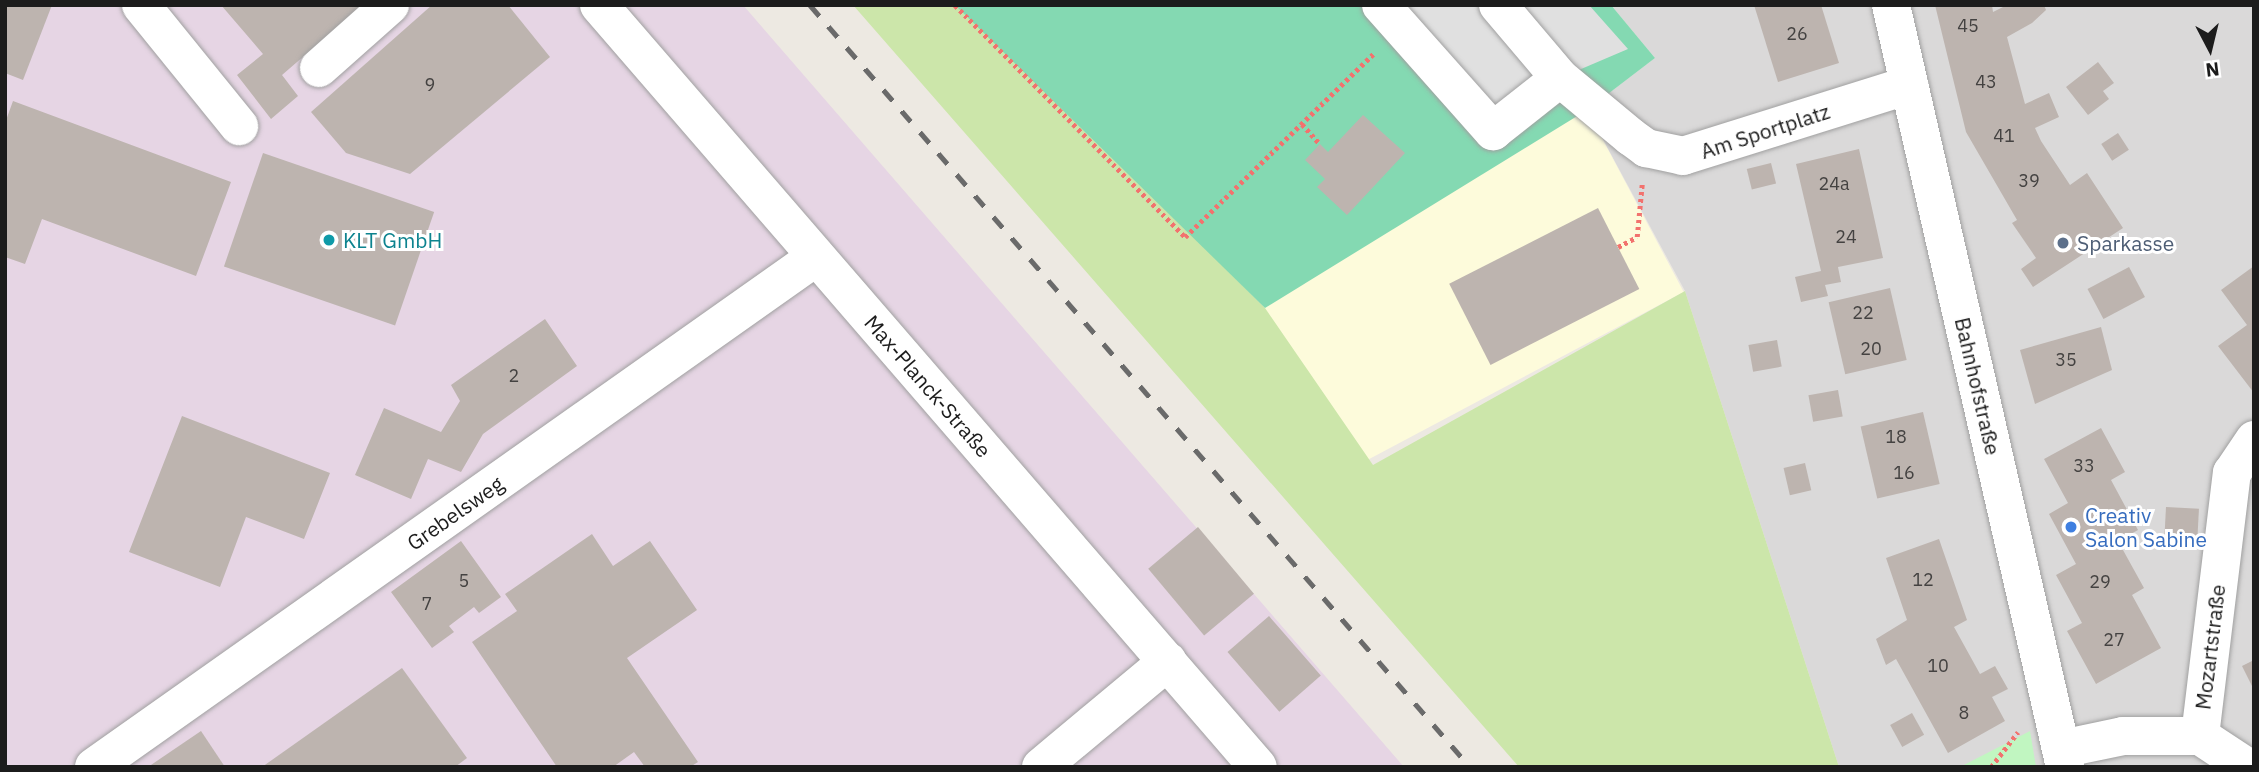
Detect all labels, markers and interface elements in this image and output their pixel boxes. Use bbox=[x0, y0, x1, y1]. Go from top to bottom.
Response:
north arrow bbox=[2175, 14, 2245, 84]
house number: 45 bbox=[1957, 15, 1979, 37]
house number: 26 bbox=[1786, 23, 1808, 45]
text: N bbox=[2204, 57, 2221, 83]
house number: 43 bbox=[1975, 71, 1997, 93]
house number: 9 bbox=[425, 74, 435, 96]
street label: Am Sportplatz bbox=[1697, 98, 1833, 164]
house number: 41 bbox=[1993, 125, 2015, 147]
house number: 39 bbox=[2018, 170, 2040, 192]
house number: 24a bbox=[1818, 173, 1850, 195]
house number: 24 bbox=[1835, 226, 1857, 248]
place label: KLT GmbH bbox=[343, 227, 442, 253]
place label: Sparkasse bbox=[2077, 230, 2174, 256]
marker: KLT GmbH bbox=[321, 232, 337, 248]
marker: Sparkasse bbox=[2055, 235, 2071, 251]
house number: 22 bbox=[1852, 302, 1874, 324]
street label: Max-Planck-Straße bbox=[859, 310, 997, 462]
street label: Bahnhofstraße bbox=[1950, 315, 2006, 457]
house number: 20 bbox=[1860, 338, 1882, 360]
house number: 35 bbox=[2055, 349, 2077, 371]
house number: 2 bbox=[509, 365, 519, 387]
house number: 18 bbox=[1885, 426, 1907, 448]
house number: 33 bbox=[2073, 455, 2095, 477]
house number: 16 bbox=[1893, 462, 1915, 484]
street label: Grebelsweg bbox=[402, 471, 508, 555]
place label: Creativ Salon Sabine bbox=[2085, 502, 2207, 552]
marker: Creativ Salon Sabine bbox=[2063, 519, 2079, 535]
house number: 12 bbox=[1912, 569, 1934, 591]
house number: 5 bbox=[459, 570, 469, 592]
house number: 29 bbox=[2089, 571, 2111, 593]
street label: Mozartstraße bbox=[2190, 583, 2230, 711]
house number: 7 bbox=[422, 593, 432, 615]
house number: 27 bbox=[2103, 629, 2125, 651]
house number: 10 bbox=[1927, 655, 1949, 677]
house number: 8 bbox=[1959, 702, 1969, 724]

